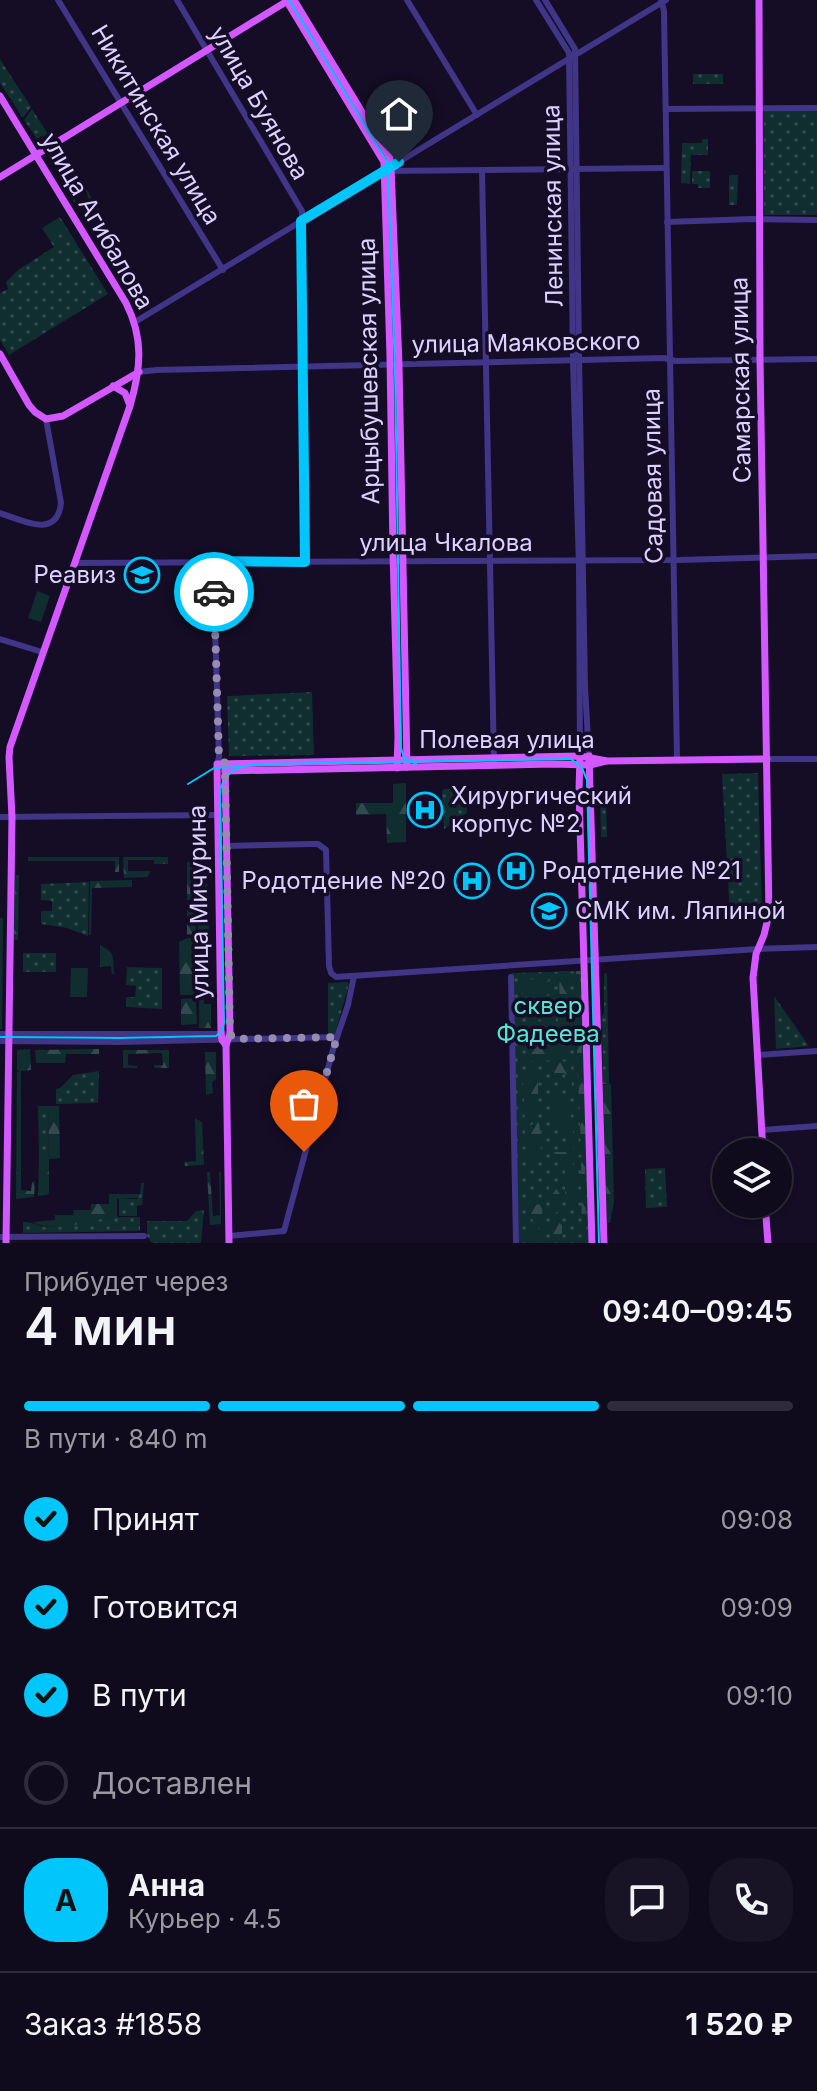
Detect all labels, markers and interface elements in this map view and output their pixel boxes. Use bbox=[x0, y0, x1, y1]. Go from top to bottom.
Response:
street label: Никитинская улица bbox=[85, 20, 227, 230]
street label: улица Буянова bbox=[204, 21, 315, 185]
pin bbox=[365, 80, 433, 162]
icon: home bbox=[377, 92, 421, 136]
street label: Ленинская улица bbox=[536, 104, 569, 308]
street label: улица Агибалова bbox=[35, 127, 160, 314]
street label: Арцыбушевская улица bbox=[352, 237, 385, 505]
street label: Самарская улица bbox=[724, 277, 757, 483]
street label: улица Маяковского bbox=[411, 326, 641, 359]
street label: Садовая улица bbox=[636, 388, 669, 564]
street label: улица Чкалова bbox=[359, 528, 533, 557]
courier bbox=[174, 552, 254, 632]
school or university icon: Реавиз bbox=[123, 556, 161, 594]
place label: Реавиз bbox=[33, 560, 116, 589]
icon: car bbox=[192, 570, 236, 614]
street label: Полевая улица bbox=[419, 725, 595, 754]
place label: Хирургический корпус №2 bbox=[451, 781, 632, 838]
hospital icon: Хирургический корпус №2 bbox=[406, 791, 444, 829]
street label: улица Мичурина bbox=[182, 805, 215, 999]
hospital icon: Родотдение №21 bbox=[497, 852, 535, 890]
place label: Родотдение №21 bbox=[542, 856, 741, 885]
hospital icon: Родотдение №20 bbox=[453, 862, 491, 900]
place label: Родотдение №20 bbox=[242, 866, 446, 895]
school or university icon: СМК им. Ляпиной bbox=[530, 892, 568, 930]
place label: СМК им. Ляпиной bbox=[575, 896, 786, 925]
park label: сквер Фадеева bbox=[496, 991, 600, 1048]
pin bbox=[270, 1070, 338, 1152]
icon: bag bbox=[282, 1082, 326, 1126]
map controls bbox=[712, 1138, 792, 1218]
button: layers bbox=[712, 1138, 792, 1218]
text: Прибудет через bbox=[24, 1266, 228, 1297]
text: 09:40–09:45 bbox=[602, 1293, 793, 1329]
text: 4 мин bbox=[24, 1295, 177, 1358]
text: В пути · 840 m bbox=[24, 1423, 208, 1454]
icon: check bbox=[24, 1497, 68, 1541]
text: Принят bbox=[92, 1501, 199, 1537]
text: 09:08 bbox=[720, 1504, 793, 1535]
icon: check bbox=[24, 1585, 68, 1629]
text: Готовится bbox=[92, 1589, 238, 1625]
text: 09:09 bbox=[720, 1592, 793, 1623]
icon: check bbox=[24, 1673, 68, 1717]
text: В пути bbox=[92, 1677, 187, 1713]
text: 09:10 bbox=[726, 1680, 793, 1711]
text: Доставлен bbox=[92, 1765, 252, 1801]
button: chat bbox=[605, 1858, 689, 1942]
button: phone bbox=[709, 1858, 793, 1942]
text: Анна bbox=[128, 1867, 205, 1903]
text: А bbox=[55, 1882, 77, 1918]
text: Курьер · 4.5 bbox=[128, 1903, 282, 1934]
text: Заказ #1858 bbox=[24, 2006, 202, 2042]
text: 1 520 ₽ bbox=[685, 2006, 793, 2042]

